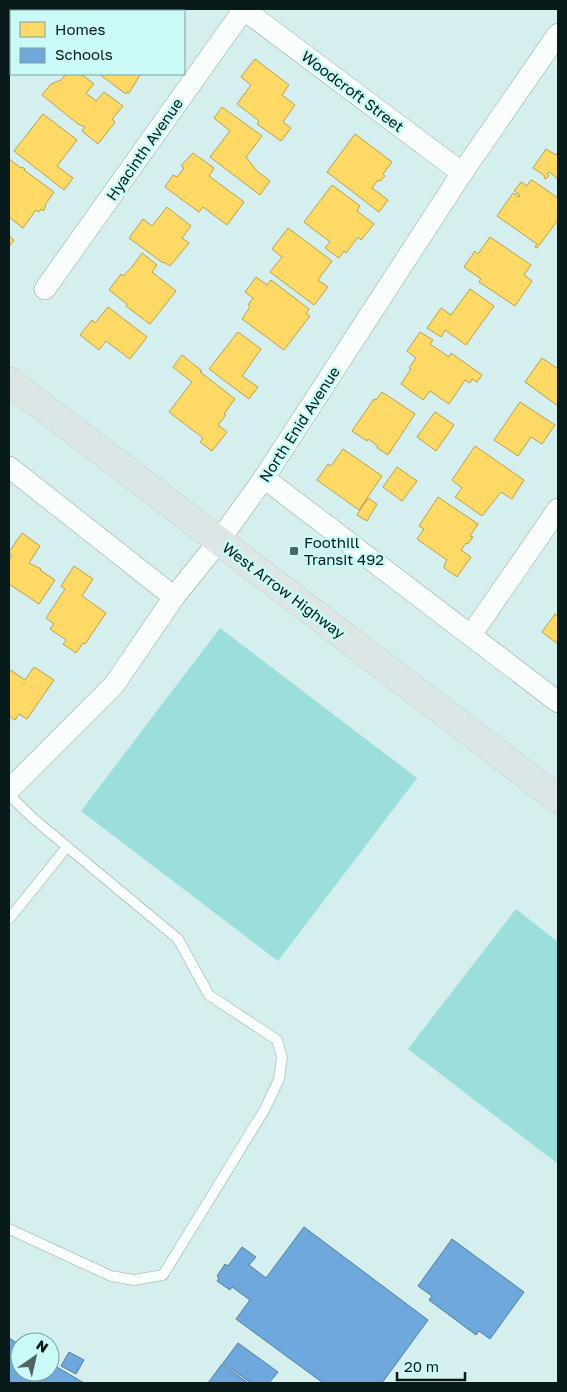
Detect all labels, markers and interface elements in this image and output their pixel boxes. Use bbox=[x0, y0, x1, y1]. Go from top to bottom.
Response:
legend bbox=[10, 10, 185, 75]
text: Homes bbox=[55, 20, 105, 38]
text: Schools bbox=[55, 45, 113, 63]
street label: Woodcroft Street bbox=[298, 47, 408, 135]
street label: Hyacinth Avenue bbox=[102, 94, 186, 204]
street label: North Enid Avenue bbox=[255, 363, 343, 485]
place label: Foothill Transit 492 bbox=[304, 533, 384, 568]
street label: West Arrow Highway bbox=[219, 538, 349, 642]
marker: Foothill Transit 492 bbox=[288, 545, 300, 557]
north arrow bbox=[10, 1332, 60, 1382]
text: N bbox=[33, 1336, 52, 1356]
scale bar bbox=[397, 1350, 464, 1382]
text: 20 m bbox=[404, 1357, 439, 1375]

